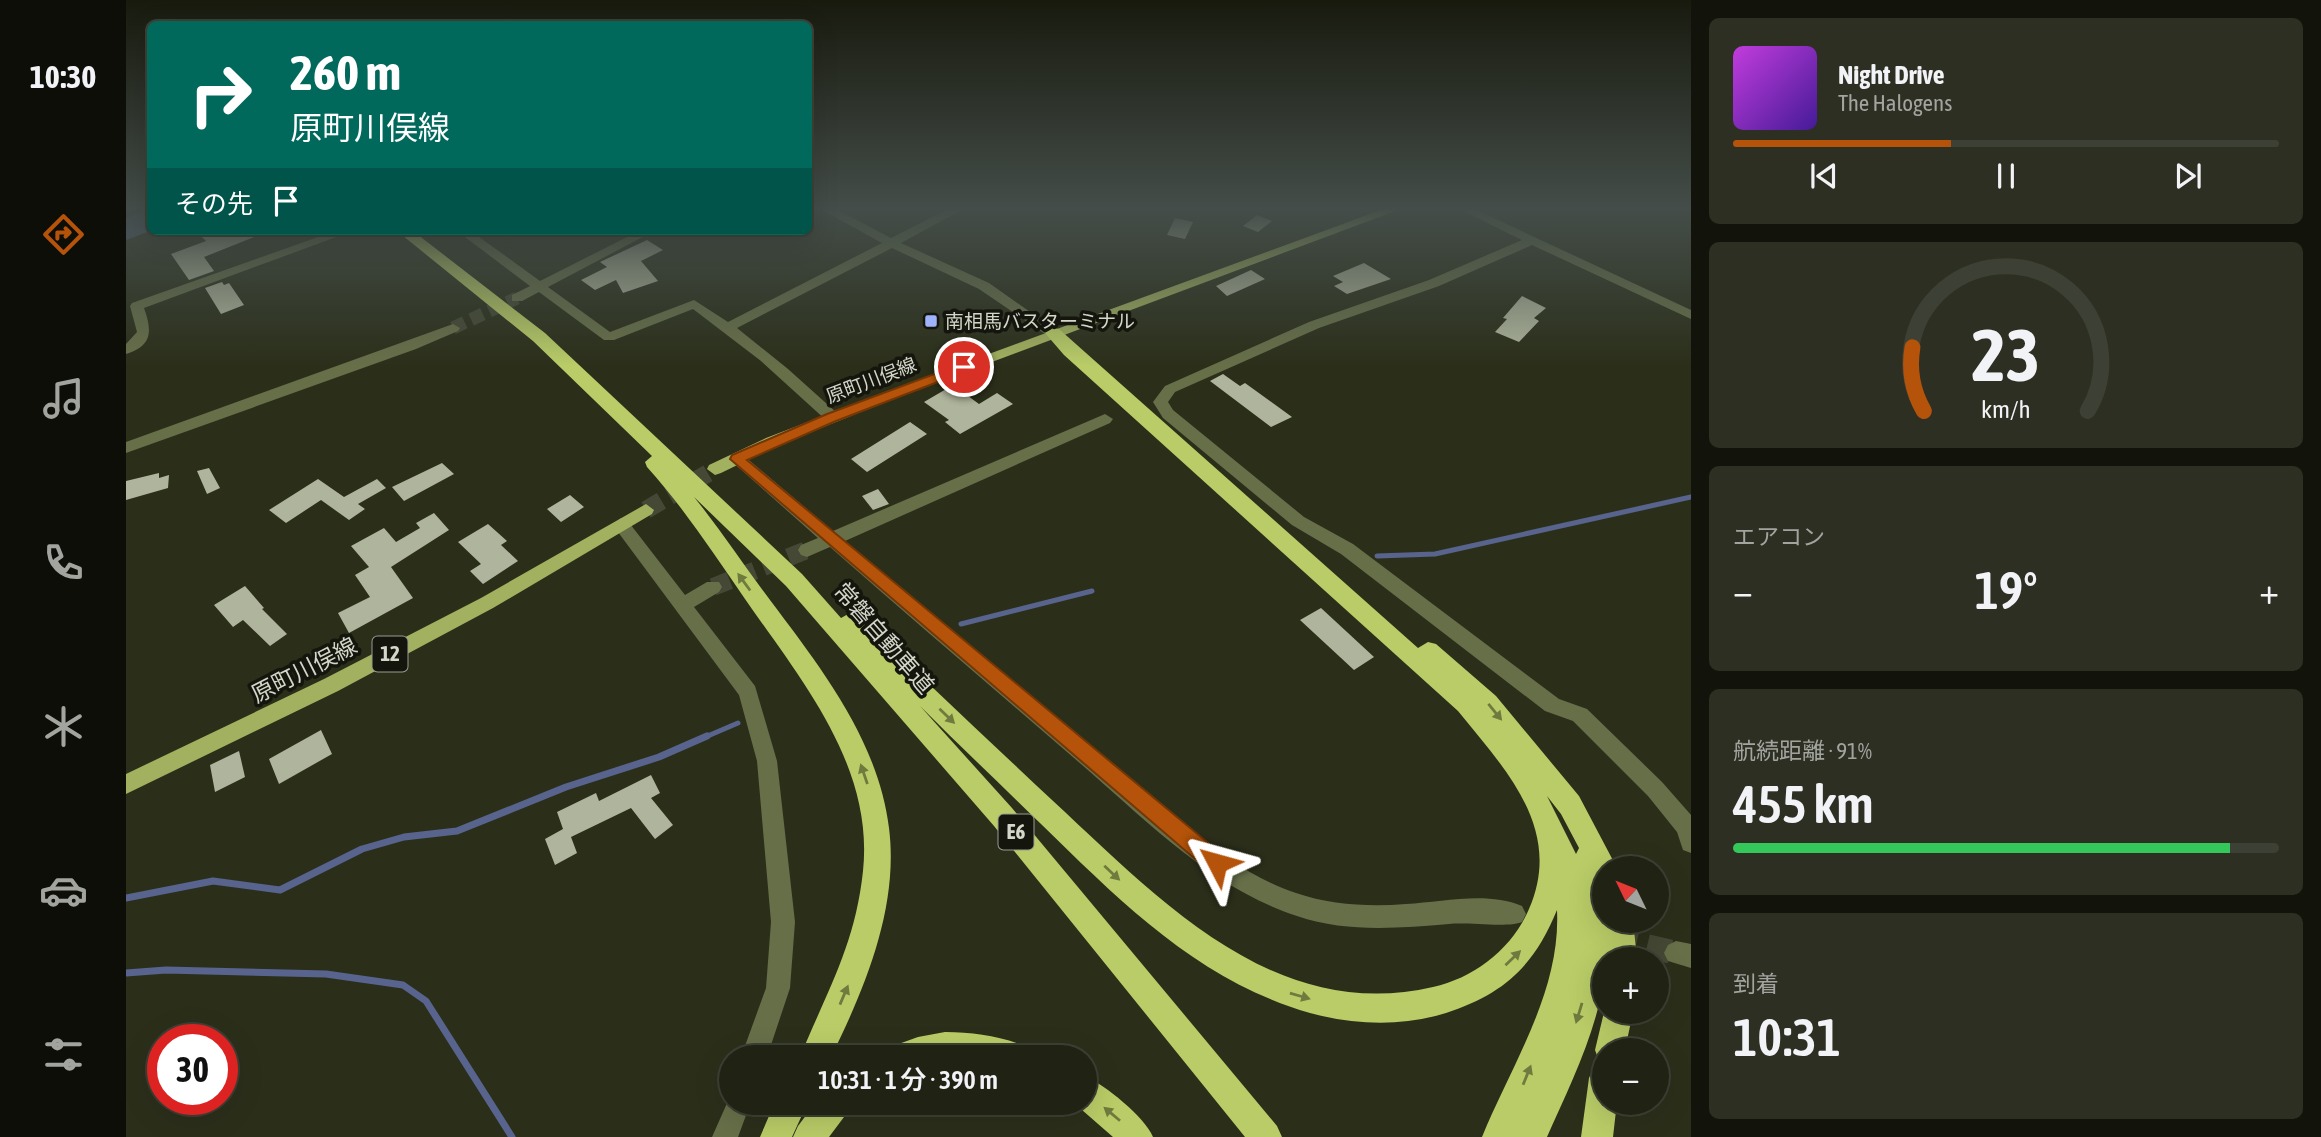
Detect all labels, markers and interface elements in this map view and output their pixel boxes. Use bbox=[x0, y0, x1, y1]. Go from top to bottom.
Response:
text: 260 m bbox=[290, 44, 401, 100]
icon: right bbox=[175, 49, 266, 140]
text: 10:30 bbox=[30, 58, 96, 95]
text: Night Drive bbox=[1838, 60, 1945, 90]
text: The Halogens bbox=[1838, 90, 1952, 116]
text: 原町川俣線 bbox=[290, 109, 450, 146]
icon: previous bbox=[1805, 157, 1843, 195]
icon: pause bbox=[1987, 157, 2025, 195]
icon: next bbox=[2169, 157, 2207, 195]
icon: arrive bbox=[267, 182, 305, 220]
text: その先 bbox=[175, 189, 253, 219]
icon: directions bbox=[39, 210, 88, 259]
place label: 南相馬バスターミナル bbox=[945, 310, 1135, 332]
marker: 南相馬バスターミナル bbox=[923, 313, 939, 329]
text: 23 bbox=[1972, 313, 2040, 396]
pin bbox=[934, 337, 994, 397]
icon: arrive bbox=[945, 348, 983, 386]
street label: 原町川俣線 bbox=[823, 353, 919, 407]
icon: music bbox=[39, 374, 88, 423]
text: km/h bbox=[1981, 394, 2031, 422]
text: エアコン bbox=[1733, 524, 1825, 550]
icon: phone bbox=[39, 538, 88, 587]
text: 19° bbox=[1974, 560, 2038, 620]
text: − bbox=[1733, 569, 1753, 612]
text: + bbox=[2259, 569, 2279, 612]
one-way arrow bbox=[737, 573, 751, 591]
street label: 常磐自動車道 bbox=[829, 577, 939, 699]
street label: 原町川俣線 bbox=[247, 632, 361, 708]
road number: 12 bbox=[372, 636, 408, 672]
icon: climate bbox=[39, 702, 88, 751]
one-way arrow bbox=[1488, 703, 1503, 721]
one-way arrow bbox=[939, 708, 956, 725]
text: 航続距離 · 91% bbox=[1733, 738, 1872, 764]
one-way arrow bbox=[858, 764, 869, 785]
text: 455 km bbox=[1733, 774, 1874, 834]
road number: E6 bbox=[998, 814, 1034, 850]
position arrow bbox=[1180, 826, 1254, 900]
north arrow bbox=[1592, 856, 1670, 933]
map controls bbox=[1592, 856, 1669, 1115]
one-way arrow bbox=[1103, 865, 1120, 881]
icon: car bbox=[39, 866, 88, 915]
button: + bbox=[1592, 947, 1669, 1024]
one-way arrow bbox=[1504, 951, 1521, 967]
text: 到着 bbox=[1733, 971, 1779, 997]
one-way arrow bbox=[838, 985, 850, 1005]
one-way arrow bbox=[1290, 992, 1311, 1002]
one-way arrow bbox=[1573, 1003, 1583, 1024]
text: 10:31 bbox=[1733, 1007, 1841, 1067]
speed limit sign: 30 bbox=[147, 1024, 238, 1115]
icon: filters bbox=[39, 1030, 88, 1079]
button: − bbox=[1592, 1038, 1669, 1115]
text: 10:31 · 1 分 · 390 m bbox=[818, 1065, 998, 1095]
one-way arrow bbox=[1521, 1065, 1532, 1086]
one-way arrow bbox=[1103, 1107, 1120, 1122]

